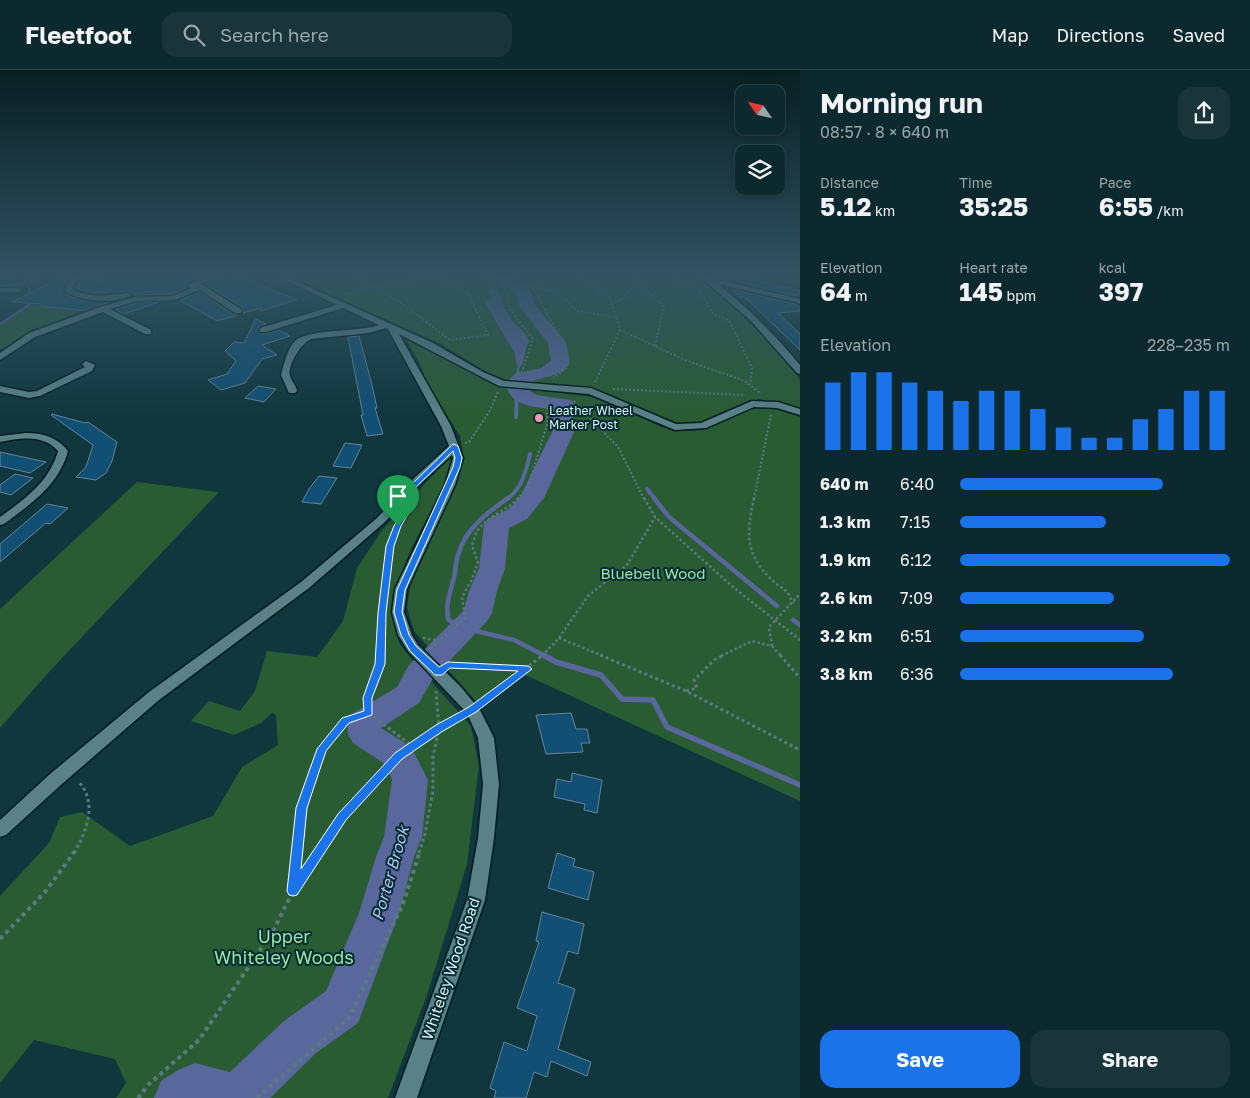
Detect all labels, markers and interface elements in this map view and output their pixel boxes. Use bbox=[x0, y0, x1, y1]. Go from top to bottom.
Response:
search box bbox=[162, 12, 512, 57]
text: Fleetfoot bbox=[25, 20, 132, 49]
icon: search bbox=[180, 21, 208, 49]
text: Search here bbox=[220, 23, 329, 46]
text: Map bbox=[992, 24, 1028, 46]
text: Directions bbox=[1056, 24, 1144, 46]
text: Saved bbox=[1172, 24, 1225, 46]
north arrow bbox=[735, 85, 785, 135]
map controls bbox=[735, 85, 785, 195]
text: Morning run bbox=[820, 86, 983, 119]
button: share bbox=[1178, 87, 1230, 139]
text: 08:57 · 8 × 640 m bbox=[820, 122, 949, 142]
button: layers bbox=[735, 145, 785, 195]
text: Distance bbox=[820, 174, 879, 191]
text: Time bbox=[959, 174, 992, 191]
text: Pace bbox=[1099, 174, 1131, 191]
text: 5.12 bbox=[820, 191, 871, 222]
text: 35:25 bbox=[959, 191, 1028, 222]
text: 6:55 bbox=[1099, 191, 1153, 222]
text: km bbox=[871, 202, 895, 219]
text: /km bbox=[1153, 202, 1184, 219]
text: Elevation bbox=[820, 259, 882, 276]
text: Heart rate bbox=[959, 259, 1028, 276]
text: kcal bbox=[1099, 259, 1126, 276]
text: 64 bbox=[820, 276, 852, 307]
text: 145 bbox=[959, 276, 1003, 307]
text: 397 bbox=[1099, 276, 1143, 307]
text: m bbox=[852, 287, 867, 304]
text: bpm bbox=[1003, 287, 1036, 304]
text: Elevation bbox=[820, 335, 891, 355]
text: 228–235 m bbox=[1147, 335, 1230, 355]
place label: Leather Wheel Marker Post bbox=[549, 403, 633, 432]
marker: Leather Wheel Marker Post bbox=[533, 412, 545, 424]
text: 640 m bbox=[820, 474, 869, 494]
text: 6:40 bbox=[900, 474, 934, 494]
pin bbox=[377, 475, 419, 526]
icon: arrive bbox=[384, 482, 412, 510]
text: 1.3 km bbox=[820, 512, 870, 532]
text: 7:15 bbox=[900, 512, 930, 532]
text: 1.9 km bbox=[820, 550, 871, 570]
text: 6:12 bbox=[900, 550, 932, 570]
park label: Bluebell Wood bbox=[601, 564, 705, 582]
text: 2.6 km bbox=[820, 588, 872, 608]
text: 7:09 bbox=[900, 588, 933, 608]
text: 3.2 km bbox=[820, 626, 872, 646]
text: 6:51 bbox=[900, 626, 932, 646]
text: 3.8 km bbox=[820, 664, 872, 684]
text: 6:36 bbox=[900, 664, 934, 684]
water label: Porter Brook bbox=[367, 822, 414, 923]
street label: Whiteley Wood Road bbox=[417, 895, 483, 1042]
park label: Upper Whiteley Woods bbox=[214, 925, 354, 968]
button: Save bbox=[820, 1030, 1020, 1088]
button: Share bbox=[1030, 1030, 1230, 1088]

